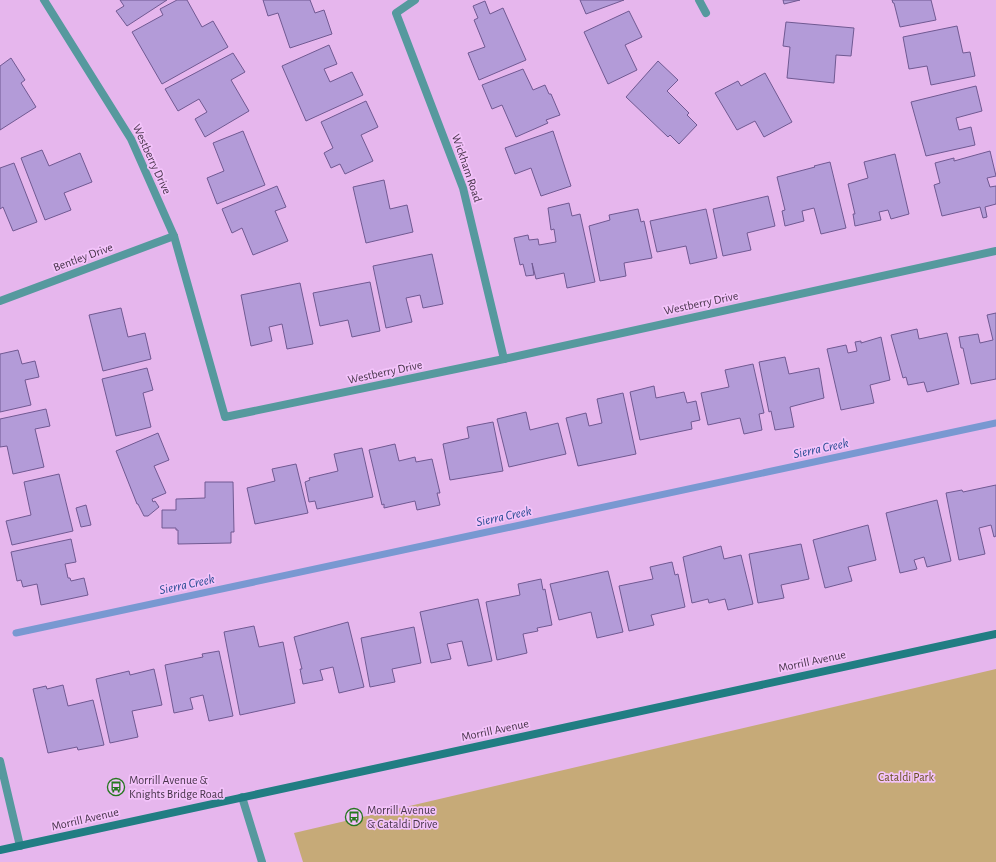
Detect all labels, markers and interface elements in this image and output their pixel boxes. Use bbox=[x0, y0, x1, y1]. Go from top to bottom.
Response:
street label: Westberry Drive bbox=[130, 122, 173, 196]
street label: Wickham Road bbox=[450, 133, 484, 203]
street label: Bentley Drive bbox=[52, 241, 115, 274]
street label: Westberry Drive bbox=[663, 289, 739, 318]
street label: Westberry Drive bbox=[347, 358, 423, 387]
water label: Sierra Creek bbox=[792, 437, 850, 461]
water label: Sierra Creek bbox=[475, 505, 533, 529]
water label: Sierra Creek bbox=[158, 573, 216, 597]
street label: Morrill Avenue bbox=[777, 648, 847, 674]
street label: Morrill Avenue bbox=[460, 717, 530, 743]
park label: Cataldi Park bbox=[878, 771, 934, 783]
place label: Morrill Avenue & Knights Bridge Road bbox=[129, 774, 223, 800]
bus stop icon: Morrill Avenue & Knights Bridge Road bbox=[106, 777, 126, 797]
place label: Morrill Avenue & Cataldi Drive bbox=[367, 804, 438, 830]
street label: Morrill Avenue bbox=[50, 805, 120, 833]
bus stop icon: Morrill Avenue & Cataldi Drive bbox=[344, 807, 364, 827]

